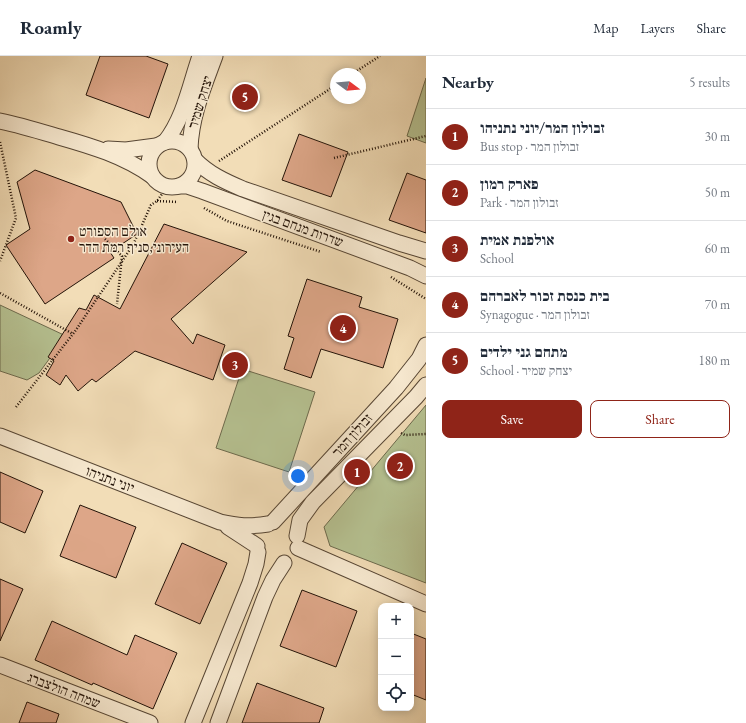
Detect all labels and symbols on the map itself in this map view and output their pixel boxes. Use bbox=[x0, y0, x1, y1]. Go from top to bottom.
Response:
north arrow bbox=[330, 68, 366, 104]
street label: יצחק שמיר bbox=[183, 73, 217, 131]
pin: 5 bbox=[232, 82, 258, 112]
street label: שדרות מנחם בגין bbox=[260, 205, 346, 251]
place label: אולם הספורט העירוני,סניף רמת הדר bbox=[79, 222, 189, 256]
marker: אולם הספורט העירוני,סניף רמת הדר bbox=[66, 234, 76, 244]
pin: 4 bbox=[330, 313, 356, 343]
pin: 3 bbox=[222, 350, 248, 380]
street label: זבולון המר bbox=[328, 410, 376, 460]
pin: 2 bbox=[387, 451, 413, 481]
pin: 1 bbox=[344, 457, 370, 487]
street label: יוני נתניהו bbox=[83, 461, 137, 497]
your location bbox=[288, 466, 308, 486]
street label: שמחה הולצברג bbox=[25, 668, 103, 712]

